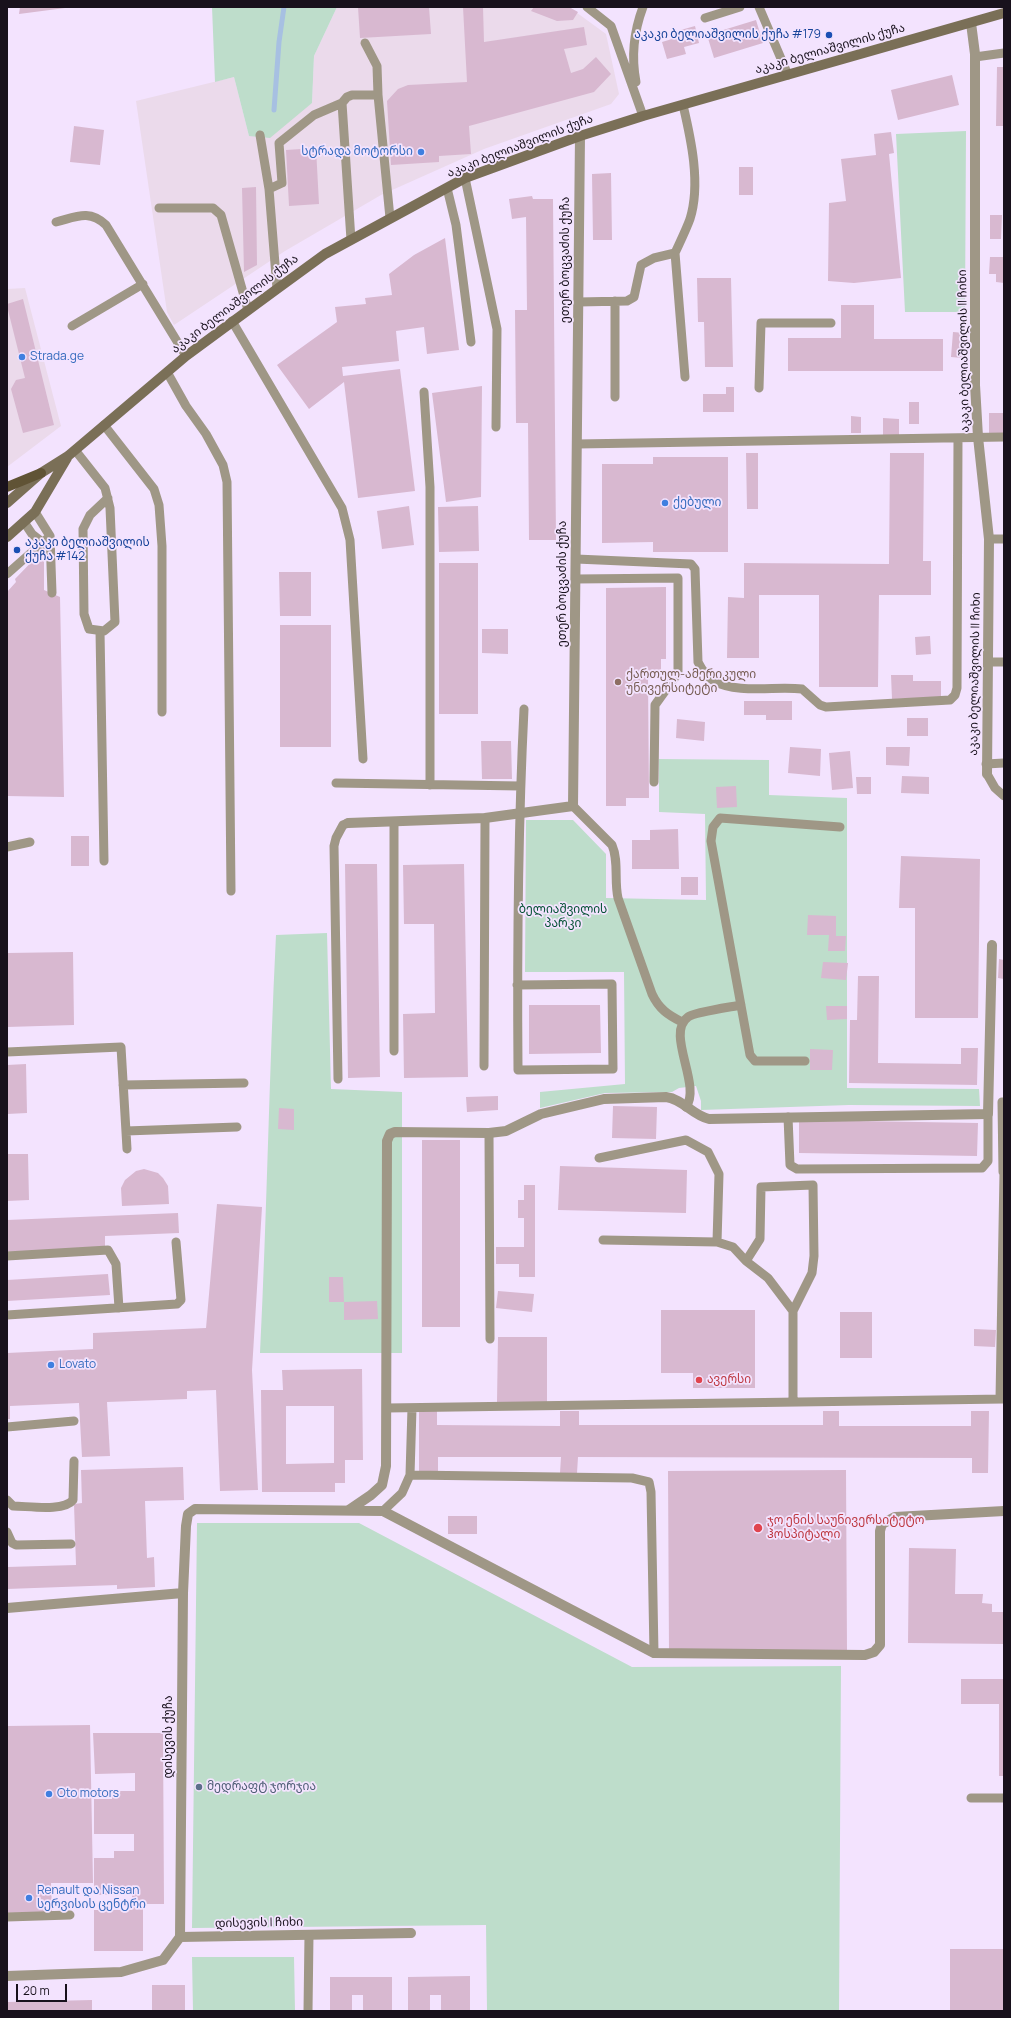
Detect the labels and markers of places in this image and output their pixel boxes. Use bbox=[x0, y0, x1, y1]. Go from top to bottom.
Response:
place label: აკაკი ბელიაშვილის ქუჩა #179 bbox=[634, 28, 821, 42]
marker: აკაკი ბელიაშვილის ქუჩა #179 bbox=[824, 30, 834, 40]
place label: სტრადა მოტორსი bbox=[301, 145, 413, 159]
marker: სტრადა მოტორსი bbox=[416, 147, 426, 157]
place label: Strada.ge bbox=[30, 350, 84, 364]
marker: Strada.ge bbox=[17, 352, 27, 362]
place label: ქებული bbox=[673, 496, 721, 510]
marker: ქებული bbox=[660, 498, 670, 508]
place label: აკაკი ბელიაშვილის ქუჩა #142 bbox=[25, 536, 150, 564]
marker: აკაკი ბელიაშვილის ქუჩა #142 bbox=[12, 545, 22, 555]
place label: ქართულ-ამერიკული უნივერსიტეტი bbox=[626, 668, 756, 696]
marker: ქართულ-ამერიკული უნივერსიტეტი bbox=[613, 677, 623, 687]
place label: Lovato bbox=[59, 1358, 96, 1372]
marker: Lovato bbox=[46, 1360, 56, 1370]
place label: ავერსი bbox=[707, 1373, 751, 1387]
marker: ავერსი bbox=[694, 1375, 704, 1385]
place label: ჯო ენის საუნივერსიტეტო ჰოსპიტალი bbox=[767, 1514, 924, 1542]
marker: ჯო ენის საუნივერსიტეტო ჰოსპიტალი bbox=[752, 1522, 764, 1534]
place label: მედრაფტ ჯორჯია bbox=[207, 1780, 316, 1794]
marker: მედრაფტ ჯორჯია bbox=[194, 1782, 204, 1792]
place label: Oto motors bbox=[57, 1787, 119, 1801]
marker: Oto motors bbox=[44, 1789, 54, 1799]
place label: Renault და Nissan სერვისის ცენტრი bbox=[37, 1884, 146, 1912]
marker: Renault და Nissan სერვისის ცენტრი bbox=[24, 1893, 34, 1903]

